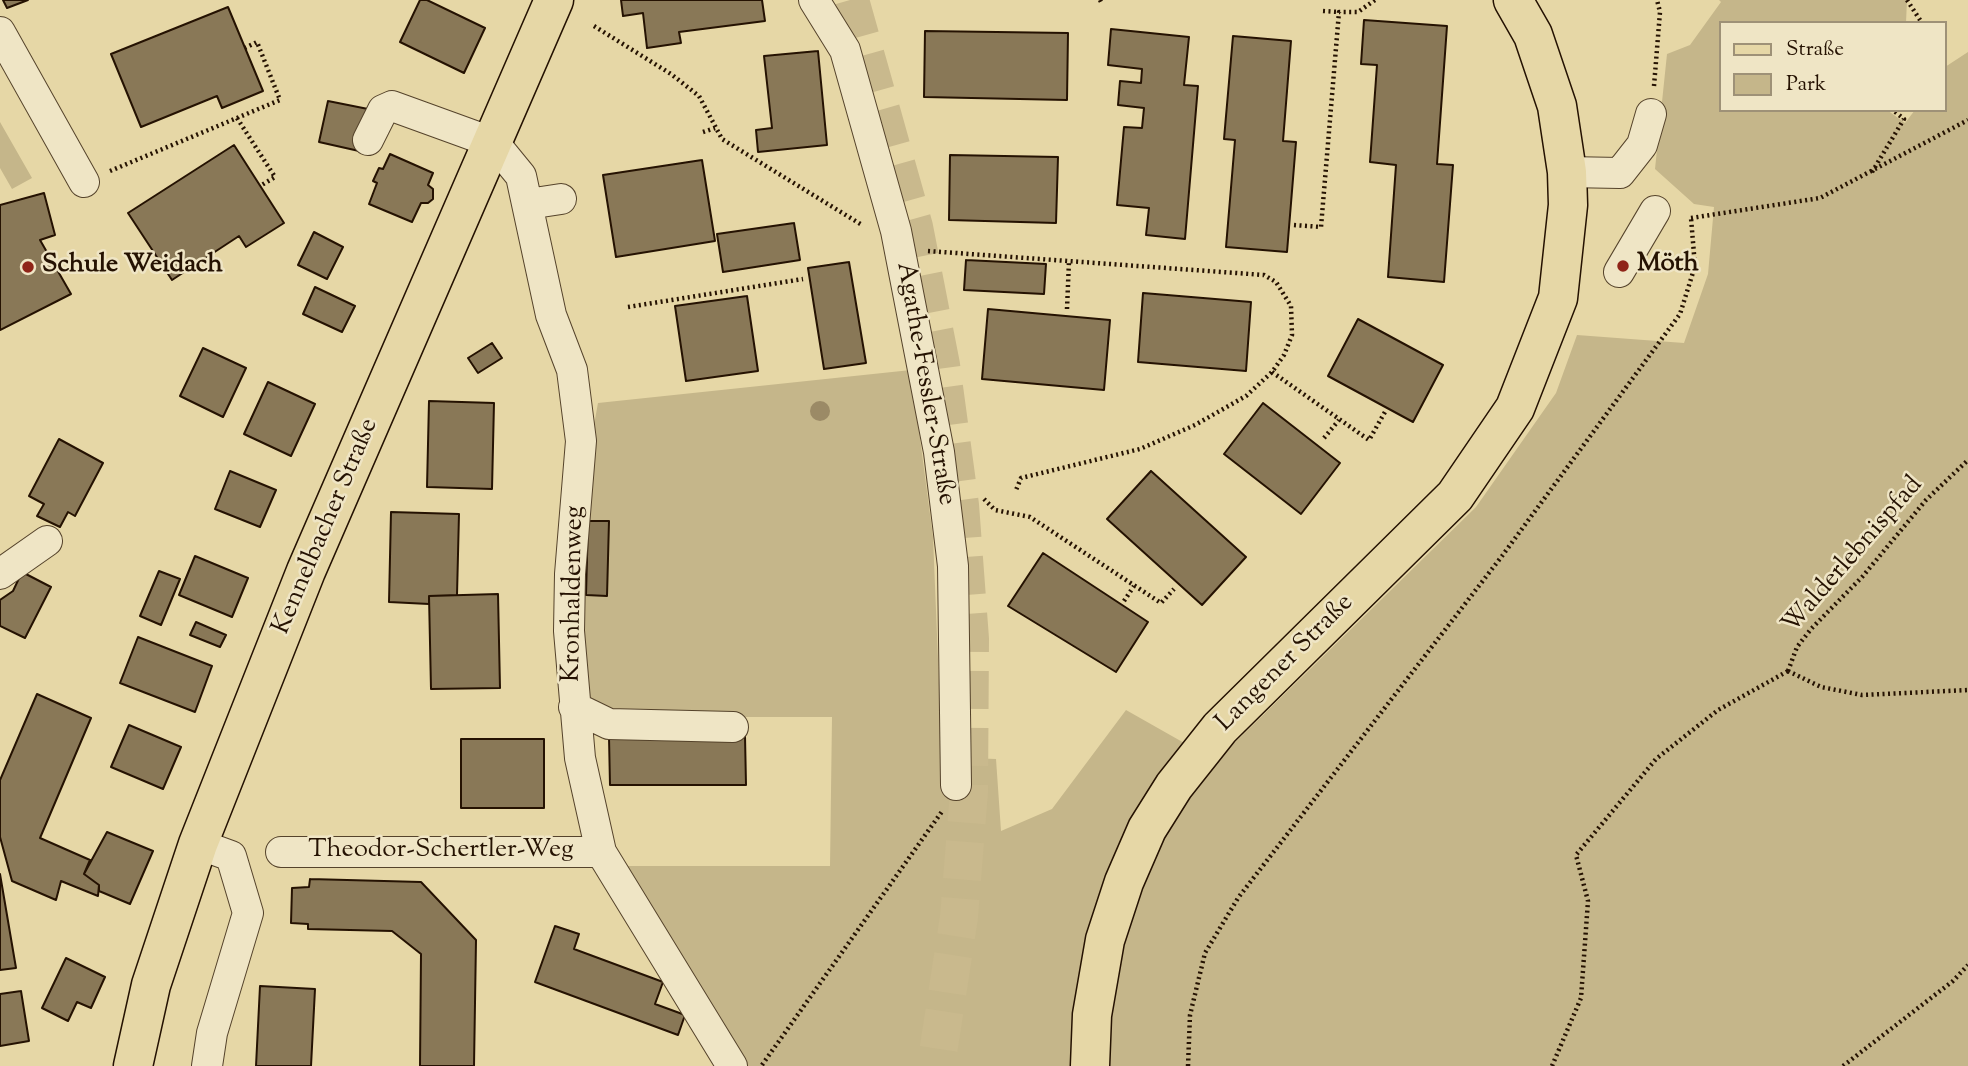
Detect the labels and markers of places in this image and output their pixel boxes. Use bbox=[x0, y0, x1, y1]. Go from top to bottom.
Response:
place label: Möth bbox=[1637, 250, 1699, 282]
place label: Schule Weidach bbox=[42, 251, 223, 283]
marker: Möth bbox=[1615, 258, 1631, 274]
marker: Schule Weidach bbox=[20, 259, 36, 275]

